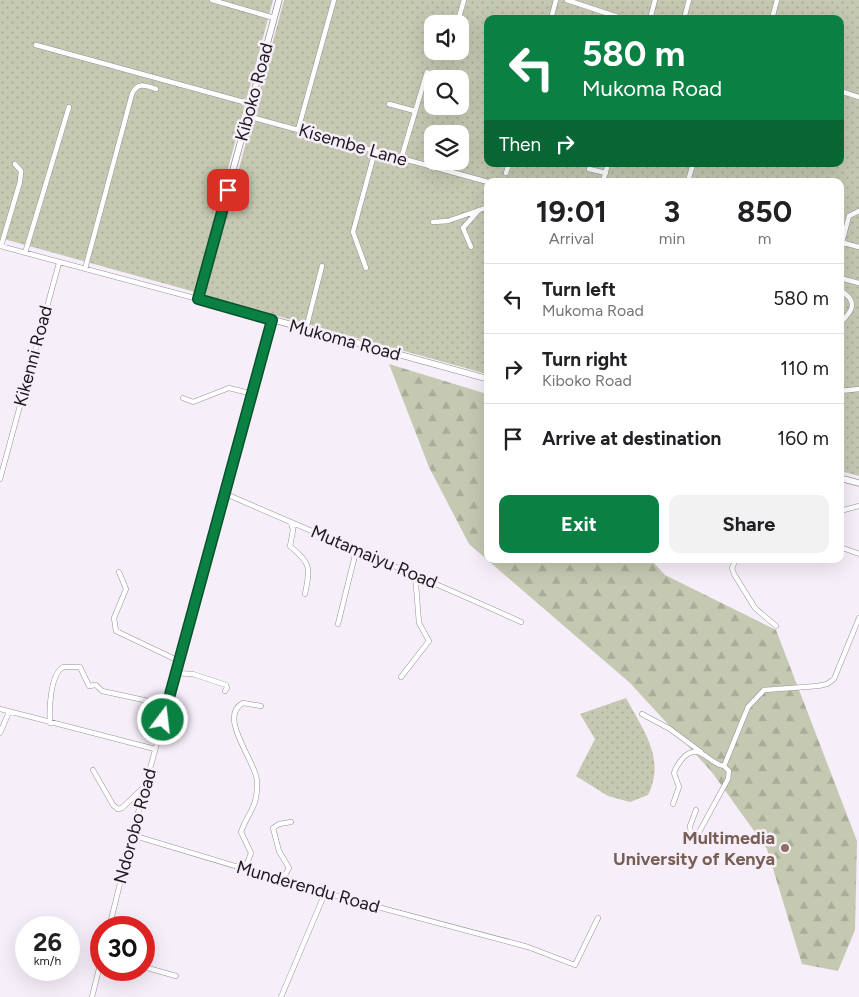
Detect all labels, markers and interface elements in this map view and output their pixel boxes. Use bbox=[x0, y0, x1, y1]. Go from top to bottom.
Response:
map controls bbox=[424, 15, 469, 170]
button: sound bbox=[424, 15, 469, 60]
text: 580 m bbox=[582, 33, 685, 75]
icon: left bbox=[499, 35, 564, 100]
street label: Kiboko Road bbox=[230, 40, 278, 144]
button: search bbox=[424, 70, 469, 115]
text: Mukoma Road bbox=[582, 75, 722, 102]
street label: Kisembe Lane bbox=[296, 119, 410, 171]
button: layers bbox=[424, 125, 469, 170]
icon: right bbox=[551, 130, 579, 158]
text: Then bbox=[499, 133, 541, 156]
pin bbox=[207, 169, 249, 211]
icon: arrive bbox=[214, 176, 242, 204]
text: 19:01 bbox=[536, 193, 607, 230]
text: 3 bbox=[664, 193, 680, 230]
text: 850 bbox=[737, 193, 792, 230]
text: Arrival bbox=[549, 229, 594, 248]
text: min bbox=[659, 229, 685, 248]
text: m bbox=[758, 229, 771, 248]
text: Turn left bbox=[542, 278, 616, 301]
icon: left bbox=[499, 285, 527, 313]
text: 580 m bbox=[773, 287, 829, 310]
text: Mukoma Road bbox=[542, 301, 644, 320]
street label: Kikenni Road bbox=[9, 303, 57, 409]
street label: Mukoma Road bbox=[287, 315, 403, 365]
text: Turn right bbox=[542, 348, 628, 371]
icon: right bbox=[499, 355, 527, 383]
text: 110 m bbox=[780, 357, 829, 380]
text: Kiboko Road bbox=[542, 371, 632, 390]
icon: arrive bbox=[499, 425, 527, 453]
text: Arrive at destination bbox=[542, 427, 721, 450]
text: 160 m bbox=[777, 427, 829, 450]
button: Exit bbox=[499, 495, 659, 553]
button: Share bbox=[669, 495, 829, 553]
street label: Mutamaiyu Road bbox=[307, 520, 441, 594]
position arrow bbox=[136, 693, 188, 745]
street label: Ndorobo Road bbox=[109, 766, 161, 886]
place label: Multimedia University of Kenya bbox=[613, 827, 775, 870]
marker: Multimedia University of Kenya bbox=[779, 842, 791, 854]
street label: Munderendu Road bbox=[234, 856, 382, 918]
speed limit sign: 30 bbox=[90, 916, 155, 981]
text: 26 bbox=[33, 927, 62, 957]
text: km/h bbox=[34, 954, 61, 968]

